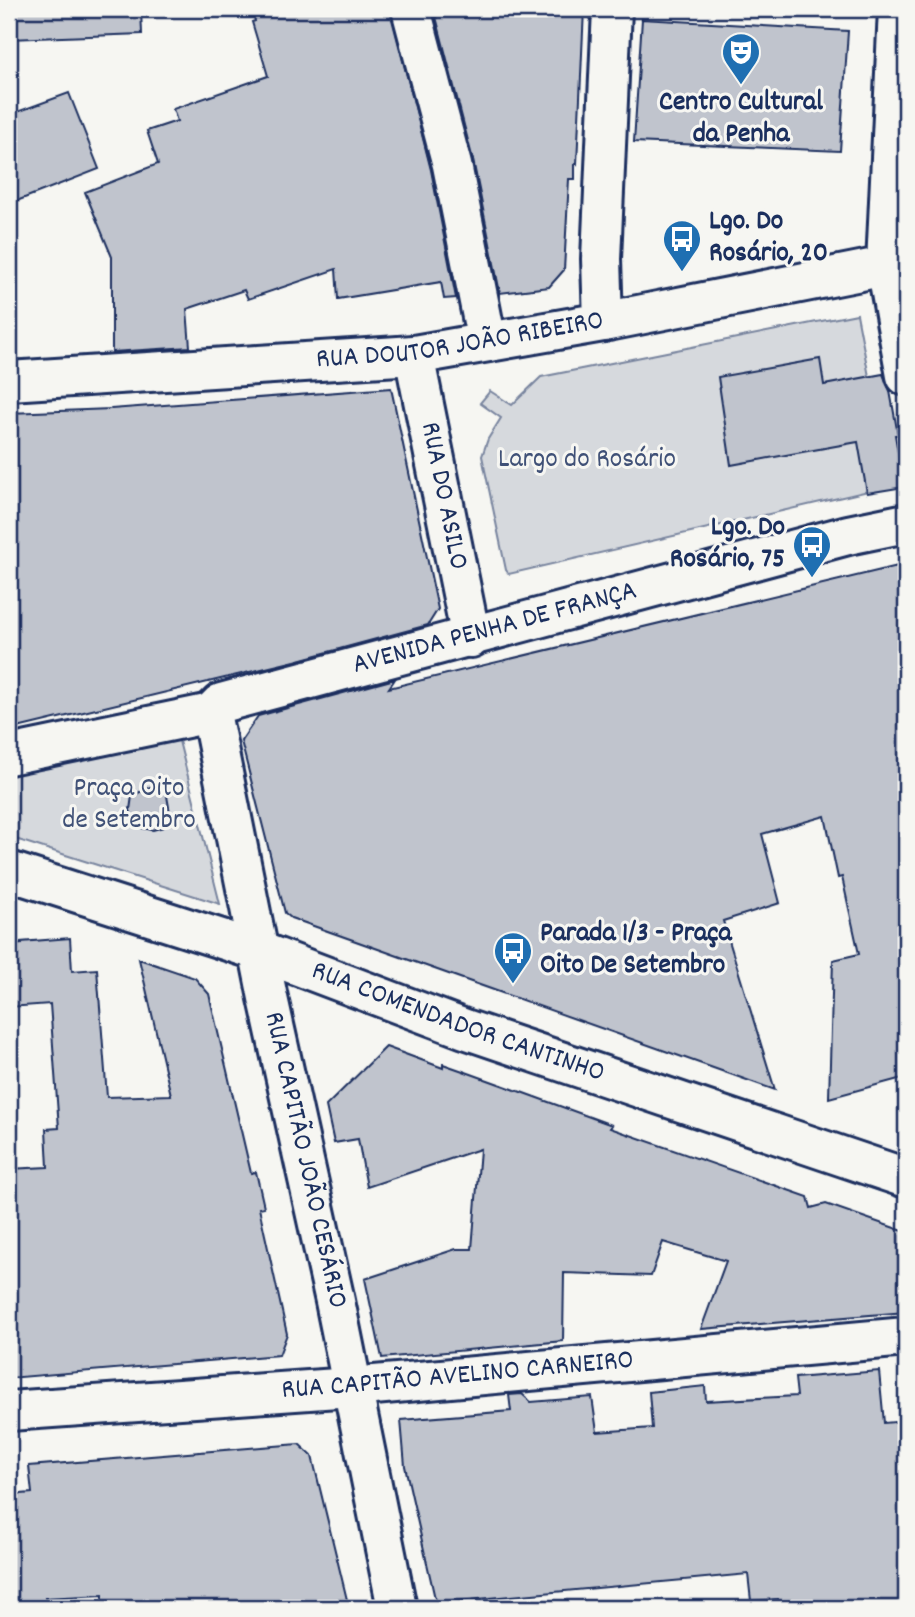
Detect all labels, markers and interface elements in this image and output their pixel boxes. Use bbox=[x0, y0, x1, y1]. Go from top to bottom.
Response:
theatre icon: Centro Cultural da Penha bbox=[720, 31, 762, 86]
place label: Centro Cultural da Penha bbox=[659, 84, 823, 156]
place label: Lgo. Do Rosário, 20 bbox=[709, 203, 828, 275]
bus stop icon: Lgo. Do Rosário, 20 bbox=[661, 218, 703, 273]
street label: RUA DOUTOR JOÃO RIBEIRO bbox=[315, 302, 607, 381]
street label: RUA DO ASILO bbox=[408, 419, 477, 573]
park label: Largo do Rosário bbox=[498, 441, 676, 481]
place label: Lgo. Do Rosário, 75 bbox=[670, 509, 785, 581]
bus stop icon: Lgo. Do Rosário, 75 bbox=[791, 524, 833, 579]
street label: AVENIDA PENHA DE FRANÇA bbox=[349, 572, 642, 687]
park label: Praça Oito de Setembro bbox=[62, 770, 196, 842]
place label: Parada 1/3 - Praça Oito De Setembro bbox=[540, 915, 732, 987]
bus stop icon: Parada 1/3 - Praça Oito De Setembro bbox=[492, 930, 534, 985]
street label: RUA COMENDADOR CANTINHO bbox=[305, 952, 610, 1095]
street label: RUA CAPITÃO JOÃO CESÁRIO bbox=[252, 1008, 356, 1313]
street label: RUA CAPITÃO AVELINO CARNEIRO bbox=[280, 1342, 635, 1412]

